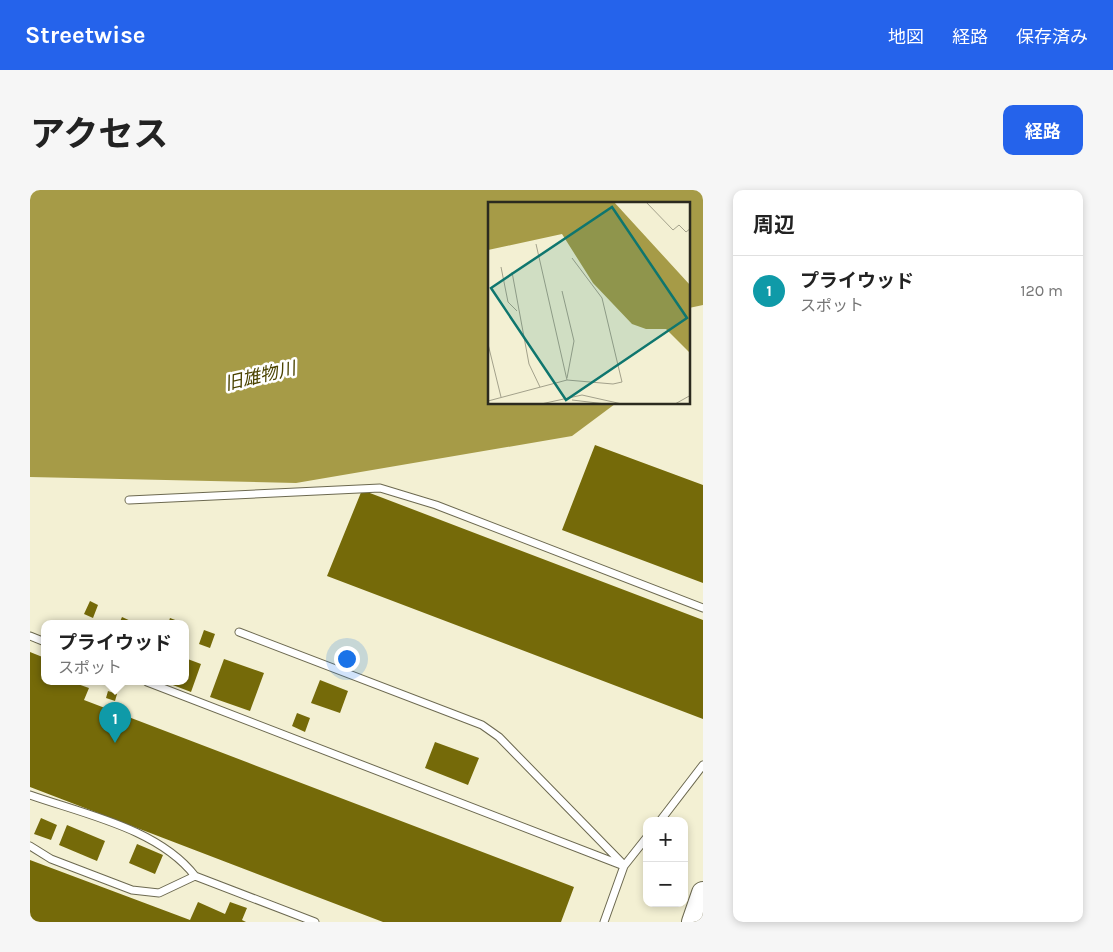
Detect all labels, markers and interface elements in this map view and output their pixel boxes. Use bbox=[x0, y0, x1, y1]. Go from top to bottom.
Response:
text: Streetwise bbox=[25, 21, 146, 49]
text: 地図 bbox=[888, 26, 924, 48]
text: 経路 bbox=[952, 26, 988, 48]
text: 保存済み bbox=[1016, 26, 1088, 48]
button: 経路 bbox=[1003, 105, 1083, 155]
text: アクセス bbox=[30, 114, 168, 155]
inset map bbox=[488, 202, 690, 405]
text: 周辺 bbox=[753, 213, 795, 237]
text: プライウッド bbox=[800, 270, 914, 292]
text: 1 bbox=[766, 281, 772, 300]
text: 120 m bbox=[1020, 281, 1063, 300]
text: スポット bbox=[800, 296, 864, 315]
water label: 旧雄物川 bbox=[222, 357, 300, 395]
popup bbox=[41, 620, 189, 685]
text: プライウッド bbox=[58, 632, 172, 654]
your location bbox=[334, 646, 360, 672]
text: スポット bbox=[58, 658, 122, 677]
pin: 1 bbox=[99, 702, 131, 743]
map controls bbox=[643, 817, 688, 907]
button: + bbox=[643, 817, 688, 862]
button: − bbox=[643, 862, 688, 907]

